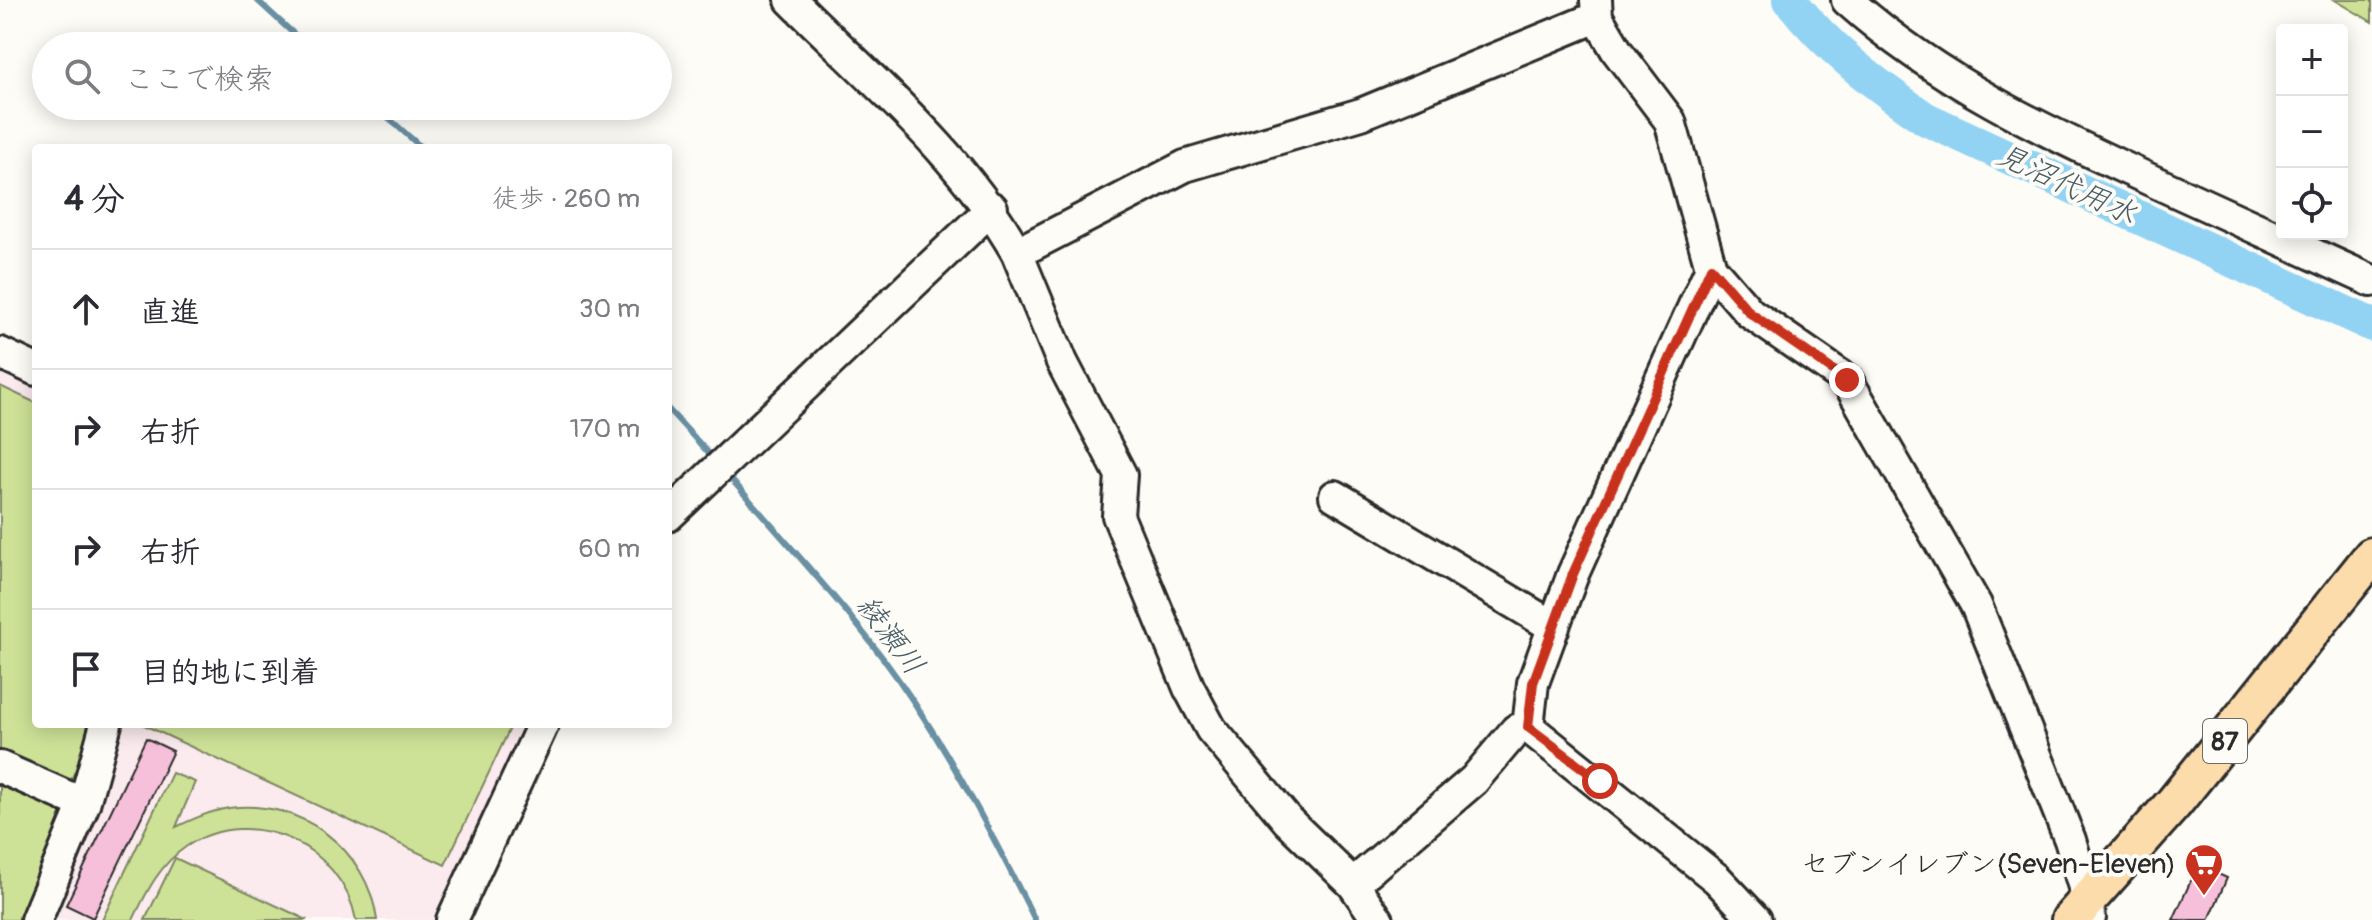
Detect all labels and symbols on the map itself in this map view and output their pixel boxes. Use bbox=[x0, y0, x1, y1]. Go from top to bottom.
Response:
water label: 見沼代用水 bbox=[1991, 136, 2143, 233]
route end bbox=[1829, 362, 1865, 398]
water label: 綾瀬川 bbox=[849, 588, 932, 682]
road number: 87 bbox=[2203, 719, 2247, 763]
route start bbox=[1582, 763, 1618, 799]
supermarket icon: セブンイレブン(Seven-Eleven) bbox=[2183, 842, 2225, 897]
place label: セブンイレブン(Seven-Eleven) bbox=[1801, 847, 2176, 882]

